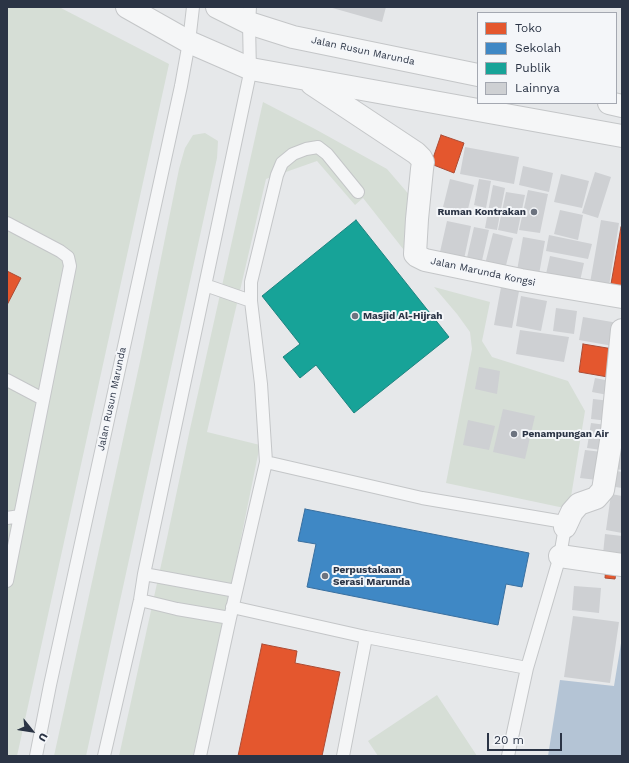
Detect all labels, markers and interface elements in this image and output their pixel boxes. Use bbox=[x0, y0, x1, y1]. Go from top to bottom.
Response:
legend bbox=[477, 12, 617, 104]
text: Toko bbox=[515, 21, 542, 35]
street label: Jalan Rusun Marunda bbox=[310, 34, 416, 68]
text: Sekolah bbox=[515, 41, 561, 55]
text: Publik bbox=[515, 61, 551, 75]
text: Lainnya bbox=[515, 81, 560, 95]
place label: Ruman Kontrakan bbox=[437, 206, 526, 218]
marker: Ruman Kontrakan bbox=[529, 207, 539, 217]
street label: Jalan Marunda Kongsi bbox=[429, 255, 537, 289]
place label: Masjid Al-Hijrah bbox=[363, 310, 443, 322]
marker: Masjid Al-Hijrah bbox=[350, 311, 360, 321]
street label: Jalan Rusun Marunda bbox=[95, 346, 129, 452]
place label: Penampungan Air bbox=[522, 428, 609, 440]
marker: Penampungan Air bbox=[509, 429, 519, 439]
place label: Perpustakaan Serasi Marunda bbox=[333, 564, 410, 588]
marker: Perpustakaan Serasi Marunda bbox=[320, 571, 330, 581]
north arrow bbox=[12, 711, 52, 751]
scale bar bbox=[489, 725, 564, 751]
text: U bbox=[35, 731, 50, 744]
text: 20 m bbox=[494, 733, 524, 747]

